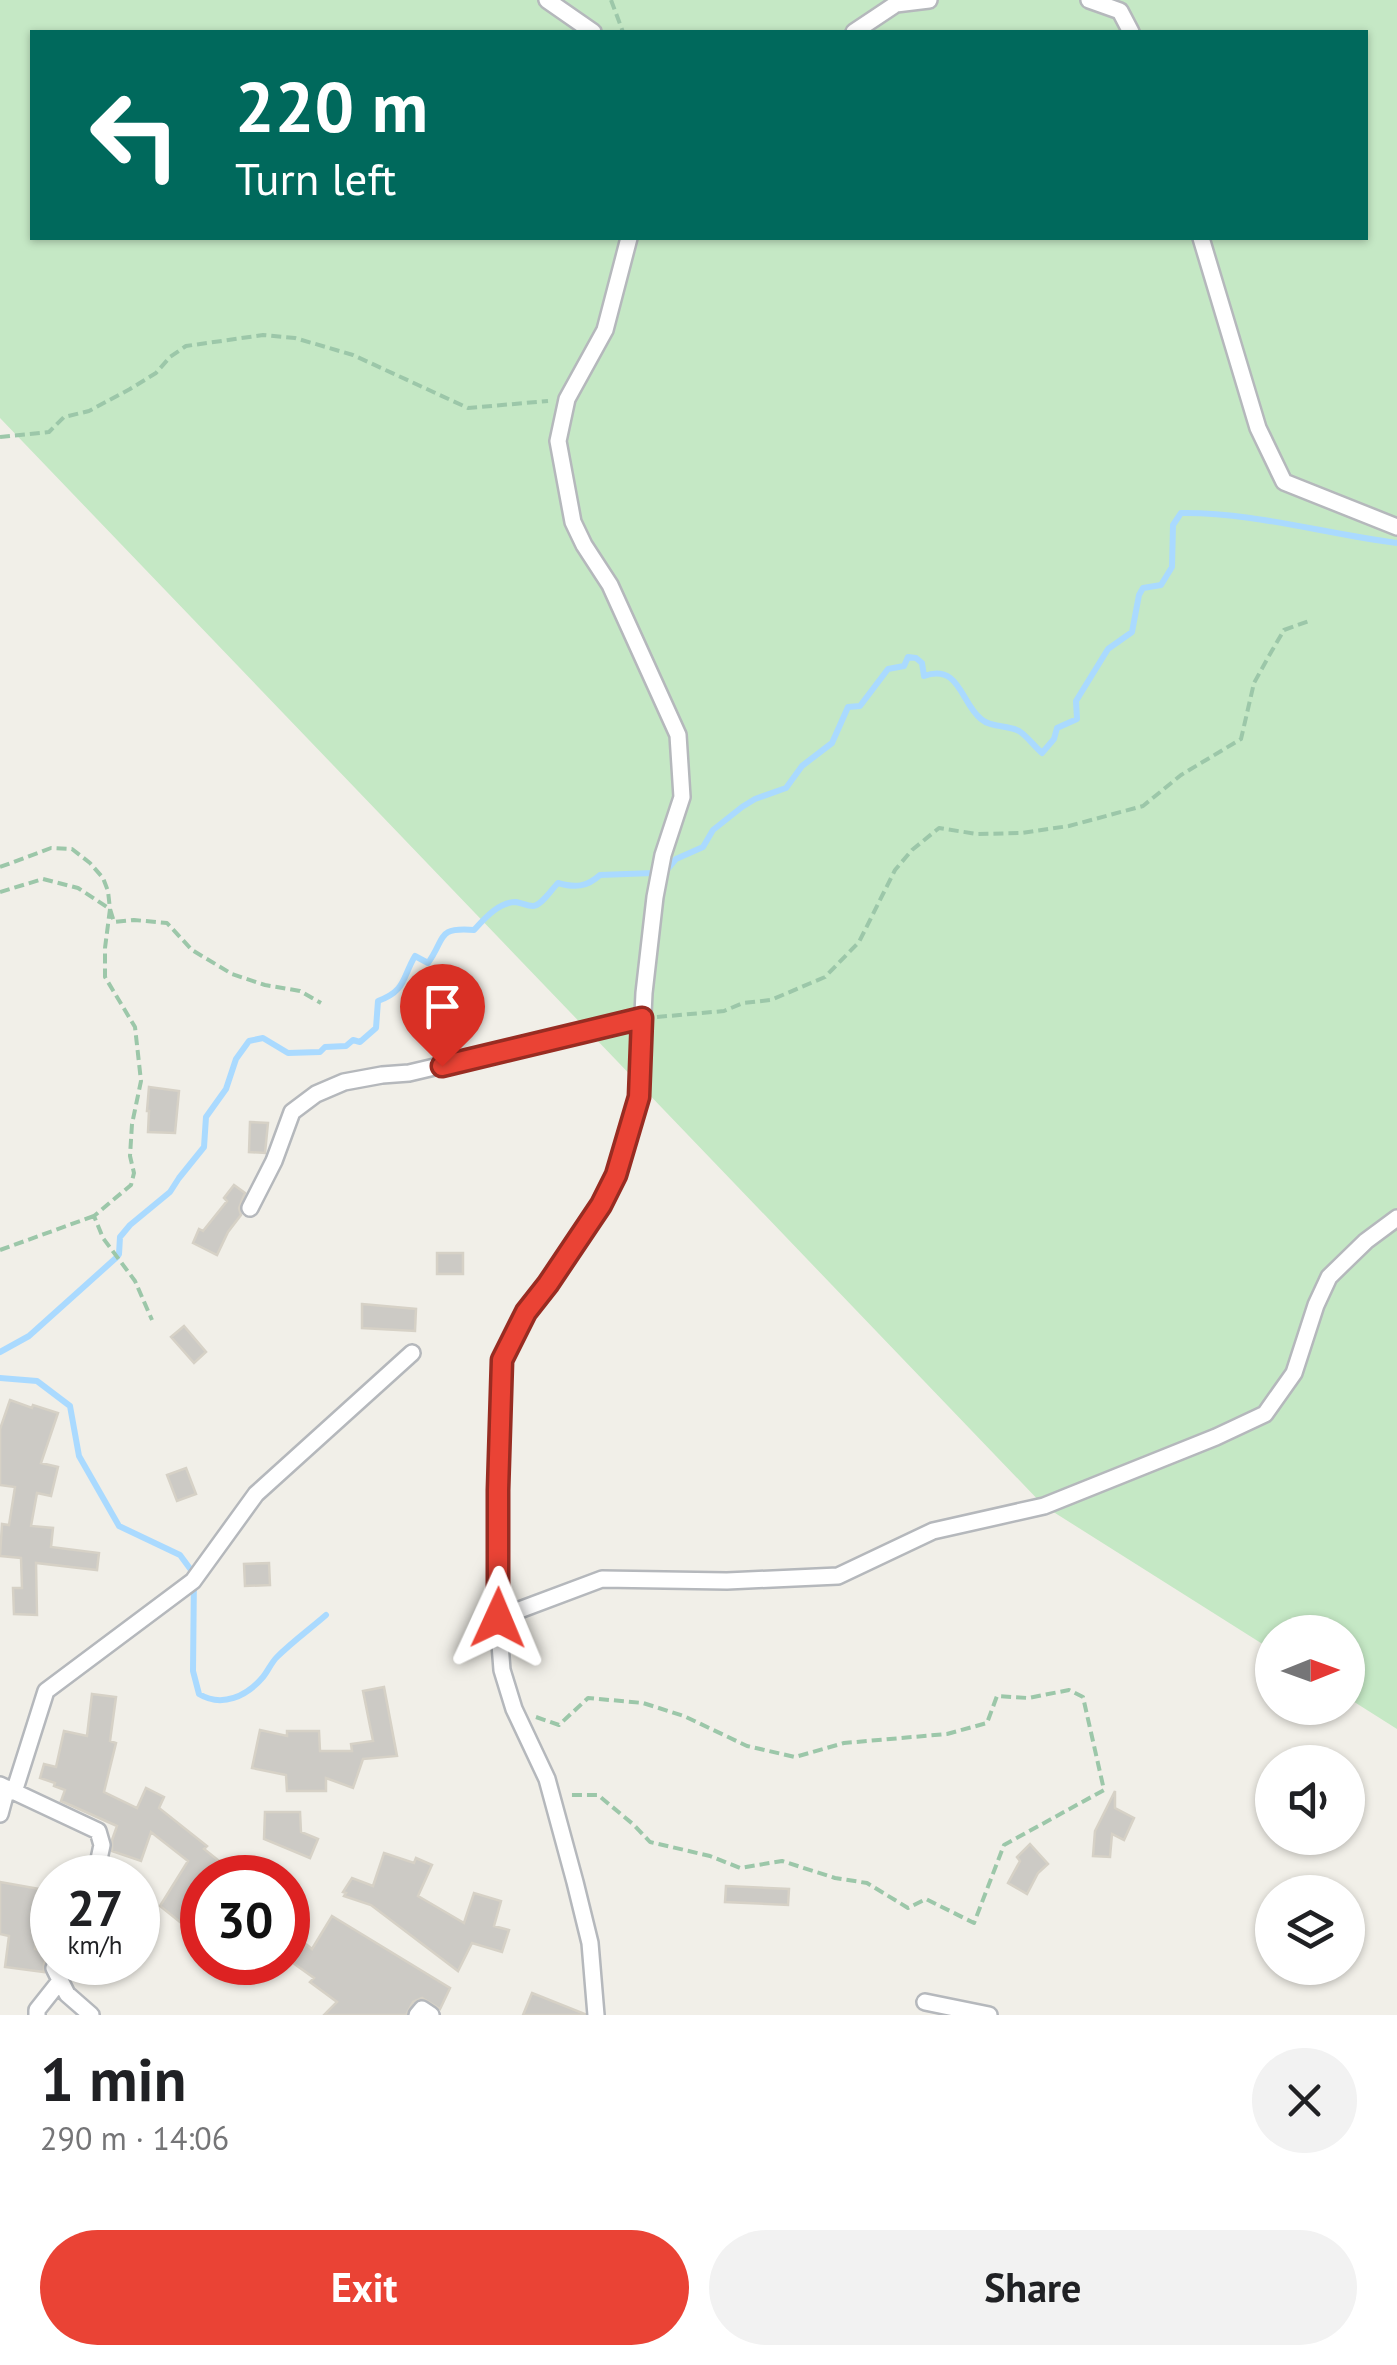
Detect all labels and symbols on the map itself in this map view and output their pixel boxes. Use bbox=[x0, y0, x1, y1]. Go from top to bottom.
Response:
pin bbox=[400, 964, 485, 1067]
position arrow bbox=[446, 1566, 550, 1670]
north arrow bbox=[1255, 1615, 1365, 1725]
speed limit sign: 30 bbox=[180, 1855, 310, 1985]

